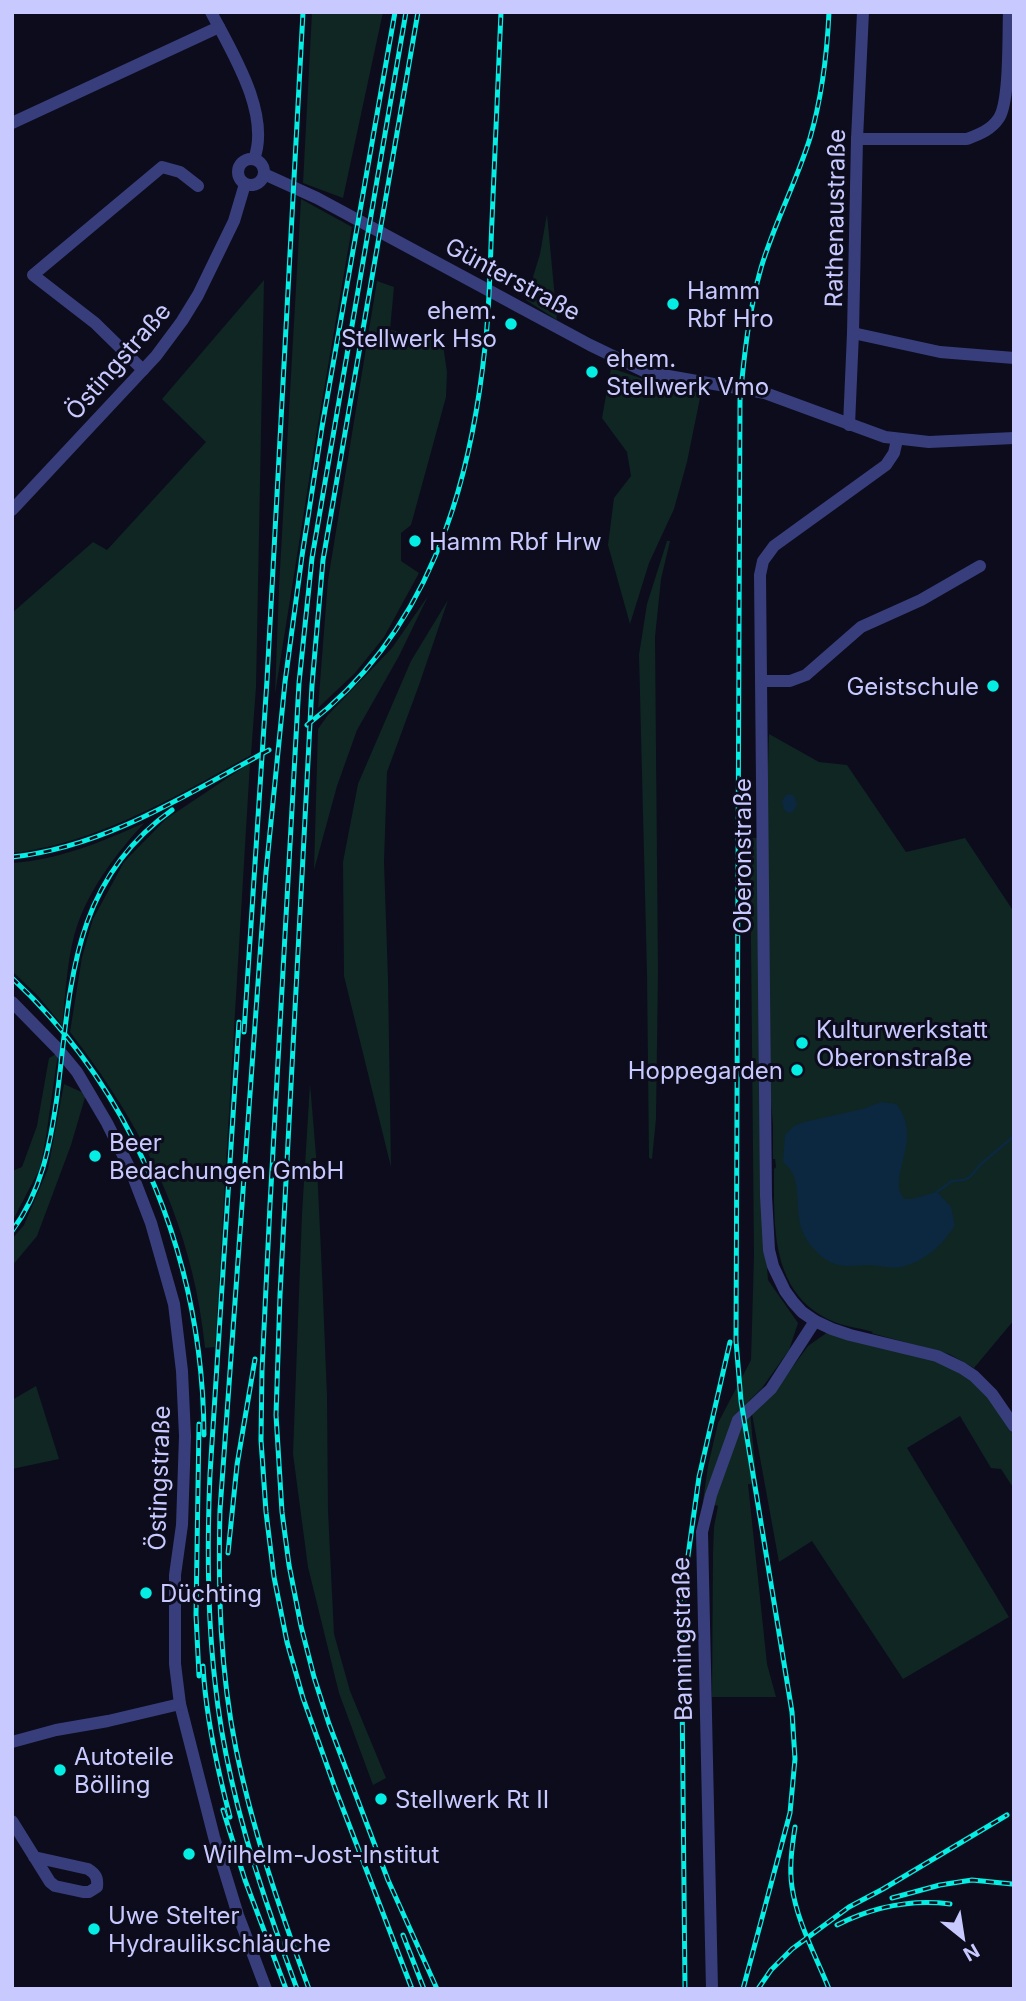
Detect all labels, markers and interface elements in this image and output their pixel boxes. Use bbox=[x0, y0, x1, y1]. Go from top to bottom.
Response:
street label: Rathenaustraße bbox=[819, 129, 851, 307]
street label: Günterstraße bbox=[441, 231, 585, 327]
place label: Hamm Rbf Hro bbox=[687, 276, 774, 333]
place label: ehem. Stellwerk Hso bbox=[341, 296, 497, 353]
marker: Hamm Rbf Hro bbox=[665, 296, 681, 312]
street label: Östingstraße bbox=[59, 297, 177, 425]
marker: ehem. Stellwerk Hso bbox=[503, 316, 519, 332]
place label: ehem. Stellwerk Vmo bbox=[606, 344, 769, 401]
marker: ehem. Stellwerk Vmo bbox=[584, 364, 600, 380]
place label: Hamm Rbf Hrw bbox=[429, 527, 602, 556]
marker: Hamm Rbf Hrw bbox=[407, 533, 423, 549]
place label: Geistschule bbox=[846, 672, 979, 701]
marker: Geistschule bbox=[985, 678, 1001, 694]
street label: Oberonstraße bbox=[728, 778, 757, 934]
place label: Kulturwerkstatt Oberonstraße bbox=[816, 1015, 988, 1072]
marker: Kulturwerkstatt Oberonstraße bbox=[794, 1035, 810, 1051]
place label: Hoppegarden bbox=[628, 1056, 783, 1085]
marker: Hoppegarden bbox=[789, 1062, 805, 1078]
place label: Beer Bedachungen GmbH bbox=[109, 1128, 344, 1185]
marker: Beer Bedachungen GmbH bbox=[87, 1148, 103, 1164]
street label: Östingstraße bbox=[142, 1405, 176, 1551]
street label: Banningstraße bbox=[666, 1557, 698, 1721]
place label: Düchting bbox=[160, 1579, 262, 1608]
marker: Düchting bbox=[138, 1585, 154, 1601]
place label: Autoteile Bölling bbox=[74, 1742, 174, 1799]
marker: Autoteile Bölling bbox=[52, 1762, 68, 1778]
place label: Stellwerk Rt II bbox=[395, 1785, 549, 1814]
marker: Stellwerk Rt II bbox=[373, 1791, 389, 1807]
place label: Wilhelm-Jost-Institut bbox=[203, 1840, 439, 1869]
marker: Wilhelm-Jost-Institut bbox=[181, 1846, 197, 1862]
place label: Uwe Stelter Hydraulikschläuche bbox=[108, 1901, 331, 1958]
north arrow bbox=[928, 1903, 998, 1973]
marker: Uwe Stelter Hydraulikschläuche bbox=[86, 1921, 102, 1937]
text: N bbox=[959, 1939, 983, 1966]

